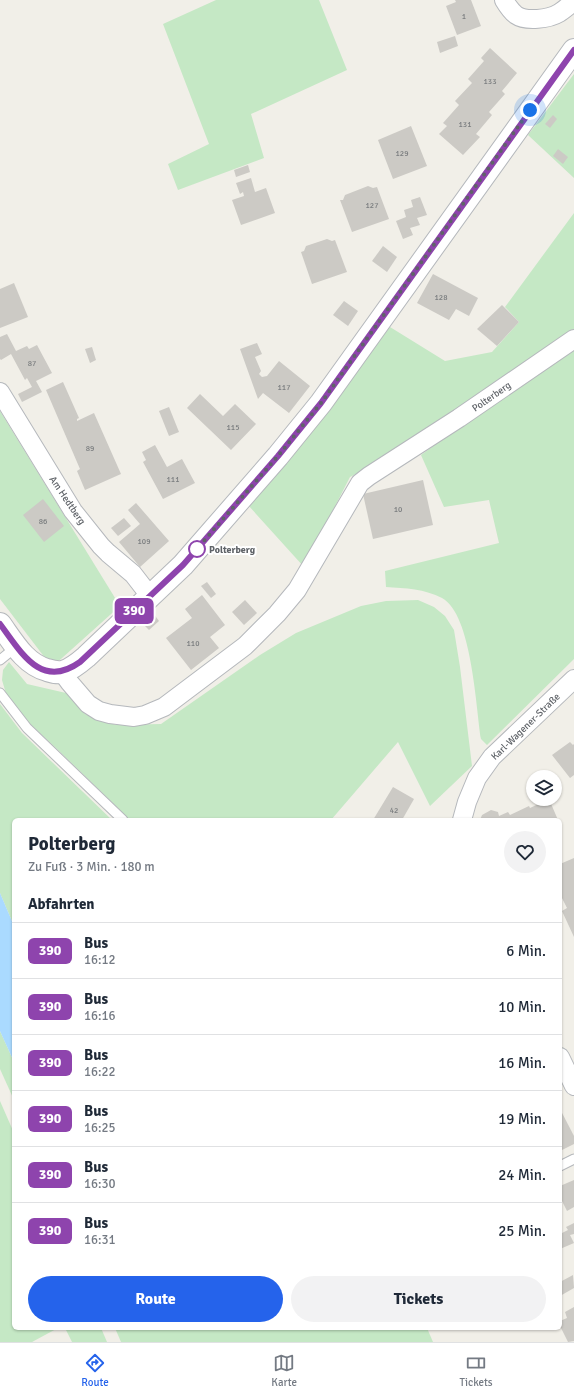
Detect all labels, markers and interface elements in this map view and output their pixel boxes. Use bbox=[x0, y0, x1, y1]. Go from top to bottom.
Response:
house number: 1 bbox=[462, 11, 466, 21]
house number: 133 bbox=[484, 76, 496, 86]
your location bbox=[520, 100, 540, 120]
house number: 131 bbox=[459, 119, 471, 129]
house number: 129 bbox=[396, 148, 408, 158]
house number: 127 bbox=[366, 200, 378, 210]
house number: 128 bbox=[435, 292, 447, 302]
house number: 87 bbox=[28, 358, 36, 368]
street label: Polterberg bbox=[470, 379, 513, 415]
house number: 117 bbox=[278, 382, 290, 392]
house number: 115 bbox=[227, 422, 239, 432]
house number: 89 bbox=[86, 443, 94, 453]
street label: Am Hedtberg bbox=[47, 474, 88, 527]
house number: 111 bbox=[167, 474, 179, 484]
house number: 10 bbox=[394, 504, 402, 514]
house number: 86 bbox=[39, 516, 47, 526]
house number: 109 bbox=[138, 536, 150, 546]
marker: Polterberg bbox=[188, 540, 206, 558]
place label: Polterberg bbox=[209, 544, 256, 556]
line badge: 390 bbox=[111, 598, 157, 624]
text: 390 bbox=[123, 602, 145, 619]
house number: 110 bbox=[187, 638, 199, 648]
street label: Karl-Wagener-Straße bbox=[489, 691, 563, 763]
map controls bbox=[526, 770, 562, 806]
button: layers bbox=[526, 770, 562, 806]
house number: 42 bbox=[390, 805, 398, 815]
button: heart bbox=[504, 831, 546, 873]
text: Polterberg bbox=[28, 832, 115, 856]
text: Zu Fuß · 3 Min. · 180 m bbox=[28, 859, 155, 875]
text: Abfahrten bbox=[28, 895, 95, 913]
text: Bus bbox=[84, 934, 108, 952]
text: 390 bbox=[39, 942, 61, 959]
text: 6 Min. bbox=[506, 942, 546, 960]
text: 16:12 bbox=[84, 952, 116, 968]
text: Bus bbox=[84, 990, 108, 1008]
text: 390 bbox=[39, 998, 61, 1015]
text: 10 Min. bbox=[498, 998, 546, 1016]
text: 16:16 bbox=[84, 1008, 116, 1024]
text: Bus bbox=[84, 1046, 108, 1064]
text: 390 bbox=[39, 1054, 61, 1071]
text: 16 Min. bbox=[498, 1054, 546, 1072]
text: 16:22 bbox=[84, 1064, 116, 1080]
text: Bus bbox=[84, 1102, 108, 1120]
text: 390 bbox=[39, 1110, 61, 1127]
text: 19 Min. bbox=[498, 1110, 546, 1128]
text: 16:25 bbox=[84, 1120, 116, 1136]
text: Bus bbox=[84, 1158, 108, 1176]
text: 390 bbox=[39, 1166, 61, 1183]
text: 24 Min. bbox=[498, 1166, 546, 1184]
text: 16:30 bbox=[84, 1176, 116, 1192]
text: Bus bbox=[84, 1214, 108, 1232]
text: 390 bbox=[39, 1222, 61, 1239]
text: 25 Min. bbox=[498, 1222, 546, 1240]
text: 16:31 bbox=[84, 1232, 116, 1248]
button: Route bbox=[28, 1276, 283, 1322]
button: Tickets bbox=[291, 1276, 546, 1322]
tab: Route bbox=[81, 1352, 109, 1389]
tab: Karte bbox=[271, 1352, 297, 1389]
tab: Tickets bbox=[460, 1352, 493, 1389]

